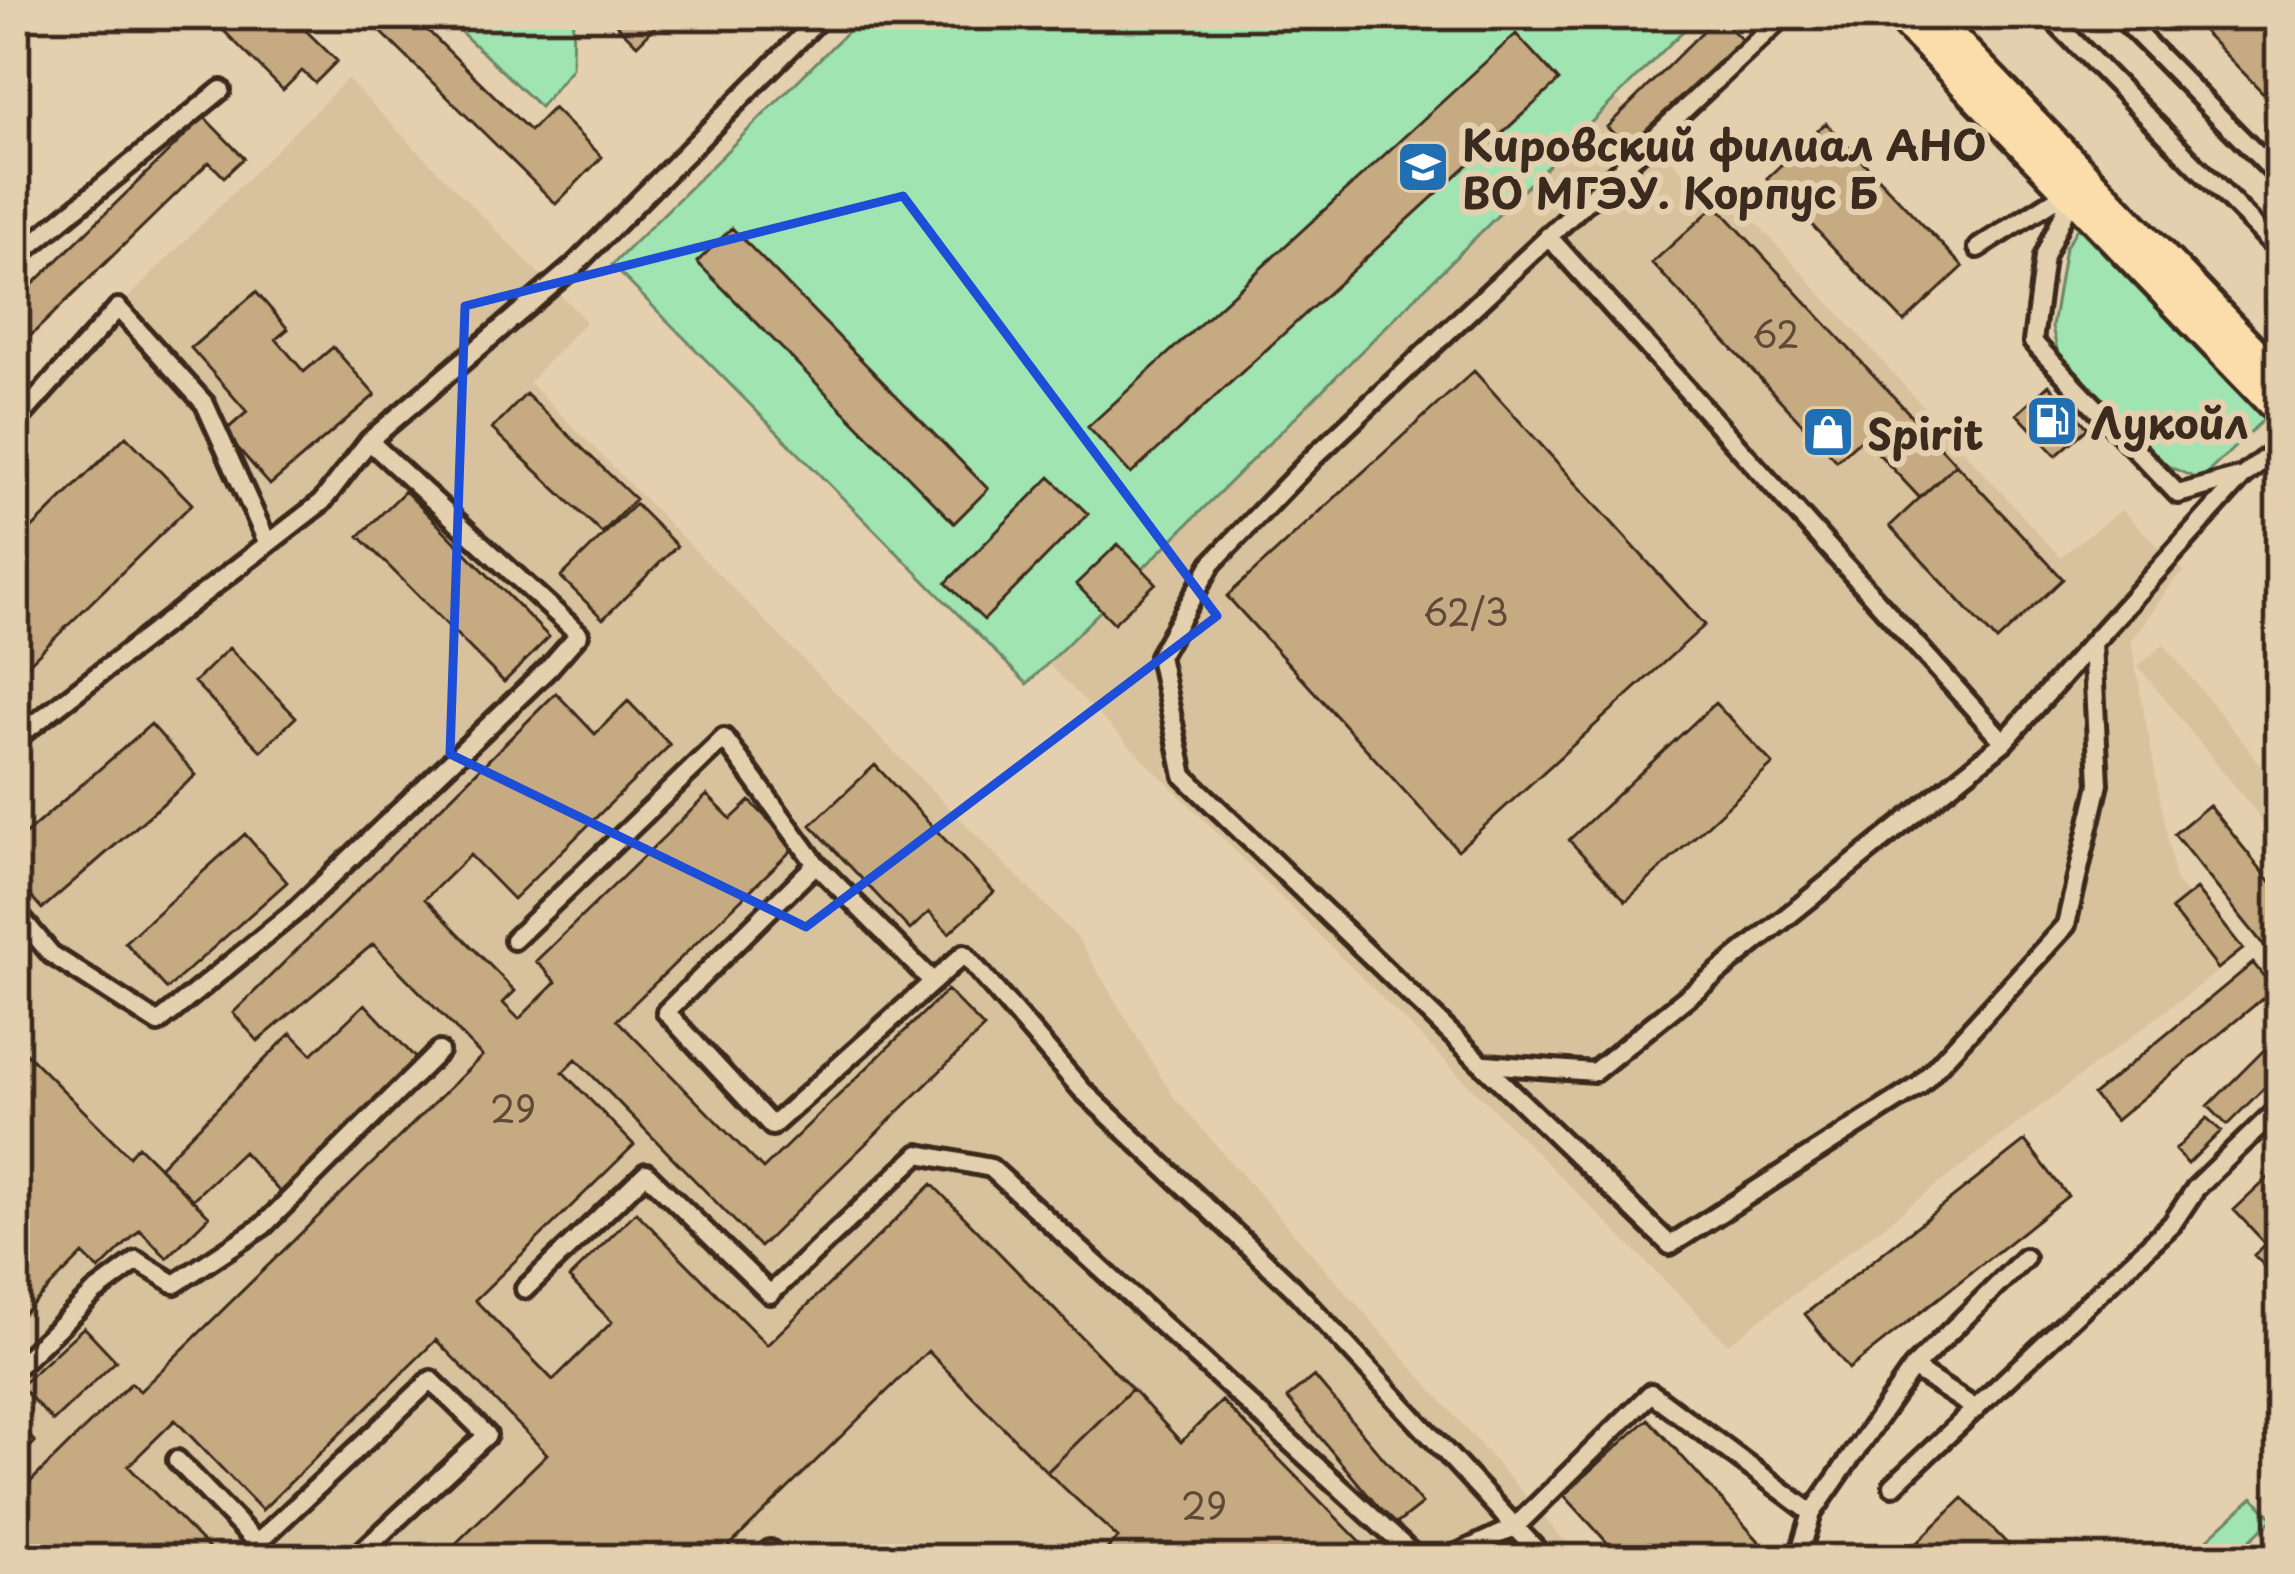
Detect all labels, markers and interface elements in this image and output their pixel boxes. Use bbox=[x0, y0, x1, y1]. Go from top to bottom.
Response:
place label: Кировский филиал АНО ВО МГЭУ. Корпус Б bbox=[1462, 112, 1986, 223]
school or university icon: Кировский филиал АНО ВО МГЭУ. Корпус Б bbox=[1395, 139, 1451, 195]
house number: 62 bbox=[1752, 306, 1800, 360]
place label: Лукойл bbox=[2091, 390, 2249, 453]
fuel station icon: Лукойл bbox=[2024, 393, 2080, 449]
place label: Spirit bbox=[1867, 401, 1984, 464]
shop icon: Spirit bbox=[1800, 404, 1856, 460]
house number: 62/3 bbox=[1423, 584, 1509, 638]
house number: 29 bbox=[490, 1081, 536, 1135]
house number: 29 bbox=[1181, 1478, 1227, 1532]

